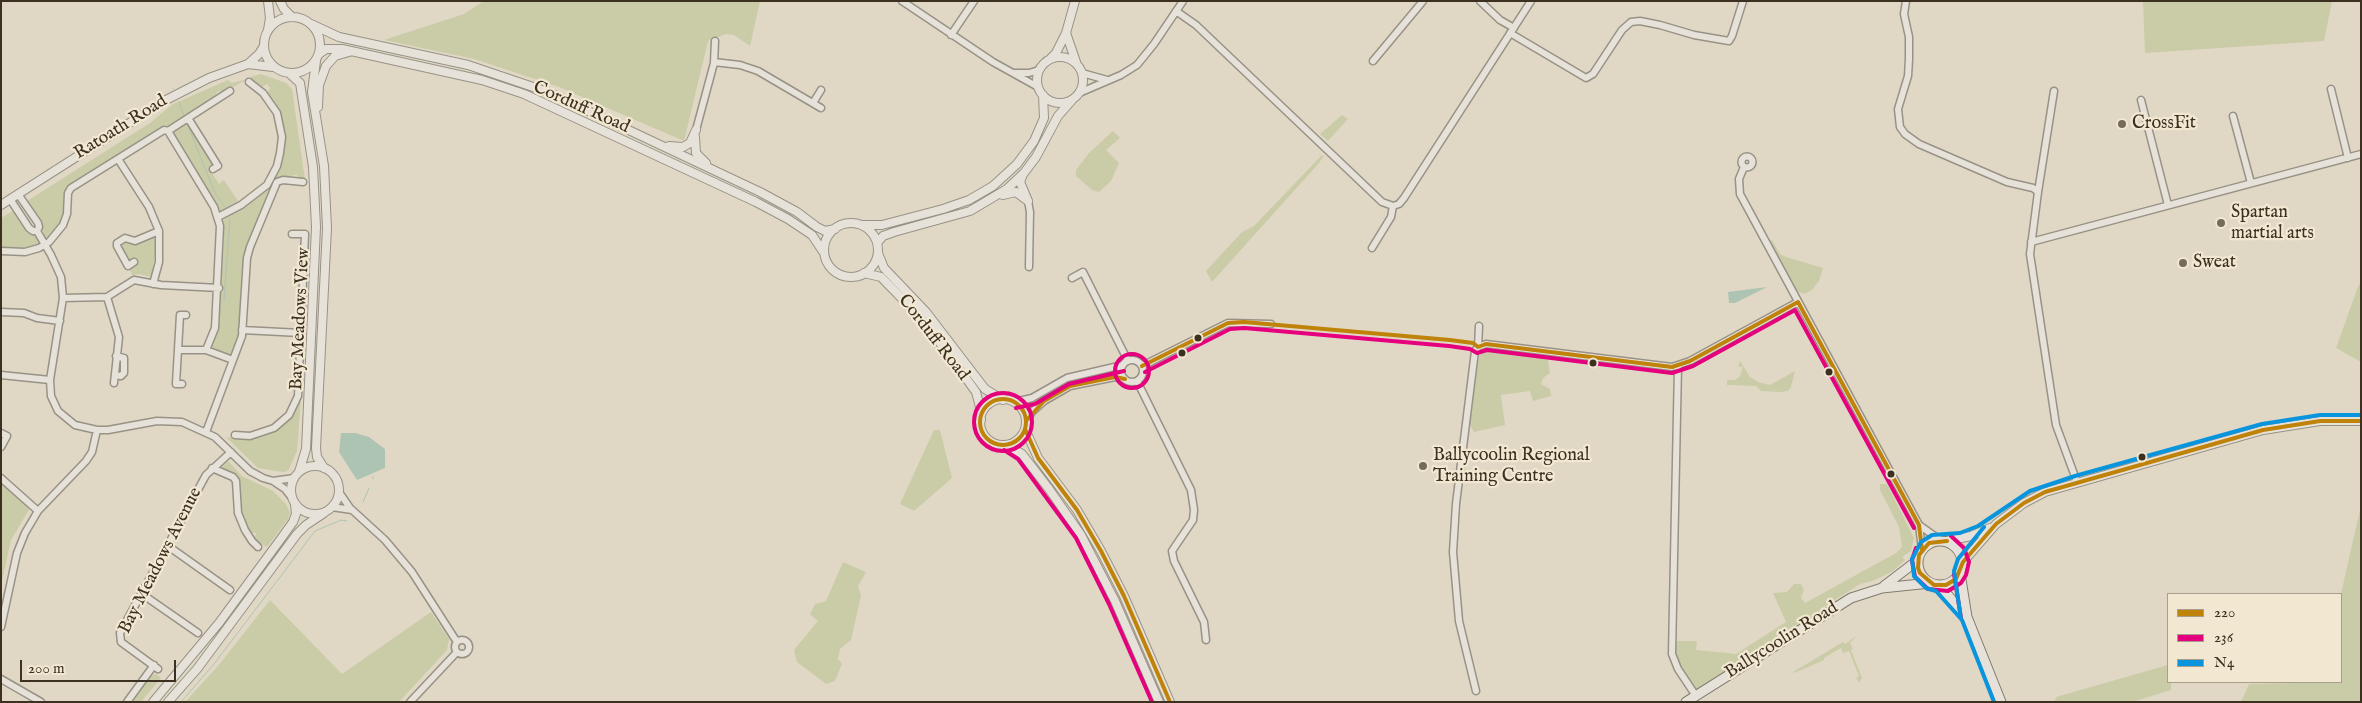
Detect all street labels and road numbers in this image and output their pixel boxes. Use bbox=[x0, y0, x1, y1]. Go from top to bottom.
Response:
street label: Corduff Road bbox=[529, 77, 633, 139]
street label: Ratoath Road bbox=[71, 91, 171, 165]
street label: Bay Meadows View bbox=[286, 247, 316, 391]
street label: Corduff Road bbox=[893, 291, 973, 385]
street label: Bay Meadows Avenue bbox=[115, 484, 207, 638]
street label: Ballycoolin Road bbox=[1722, 598, 1842, 684]

